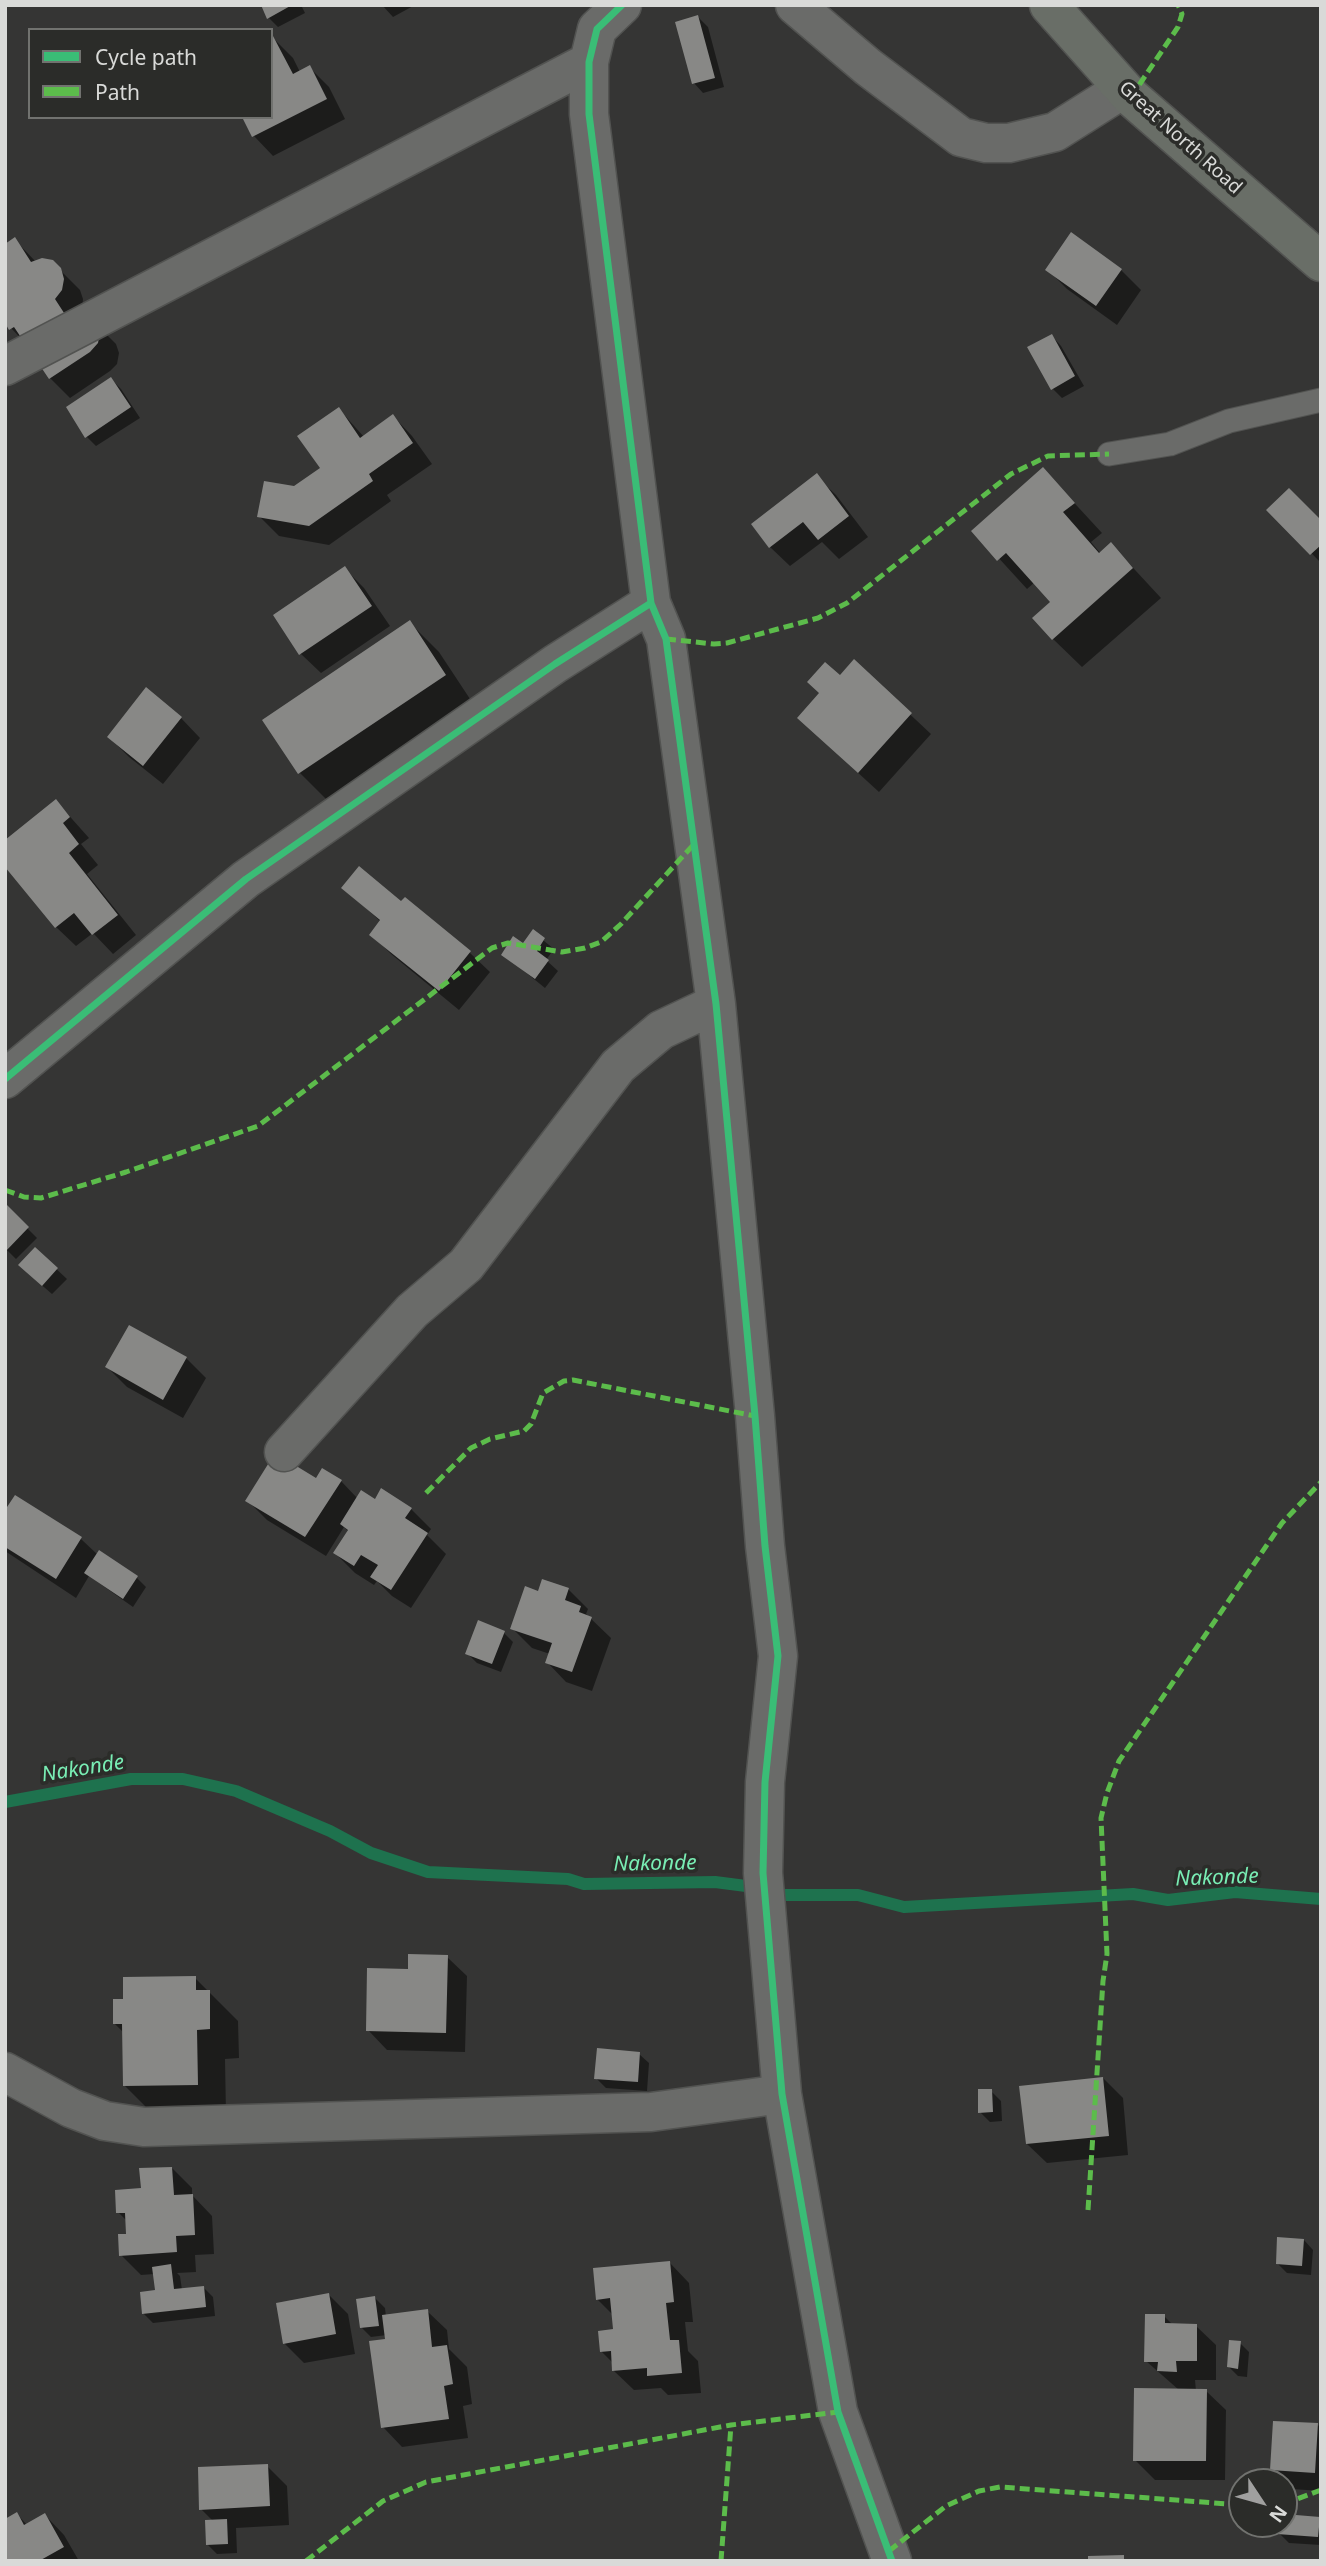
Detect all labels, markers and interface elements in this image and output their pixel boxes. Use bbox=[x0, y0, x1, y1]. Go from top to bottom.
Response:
legend bbox=[28, 28, 273, 119]
text: Cycle path bbox=[95, 43, 197, 71]
street label: Great North Road bbox=[1114, 77, 1246, 199]
text: Path bbox=[95, 78, 140, 106]
water label: Nakonde bbox=[40, 1750, 126, 1788]
water label: Nakonde bbox=[613, 1851, 697, 1877]
water label: Nakonde bbox=[1175, 1864, 1259, 1892]
north arrow bbox=[1228, 2468, 1298, 2538]
text: N bbox=[1263, 2500, 1293, 2528]

